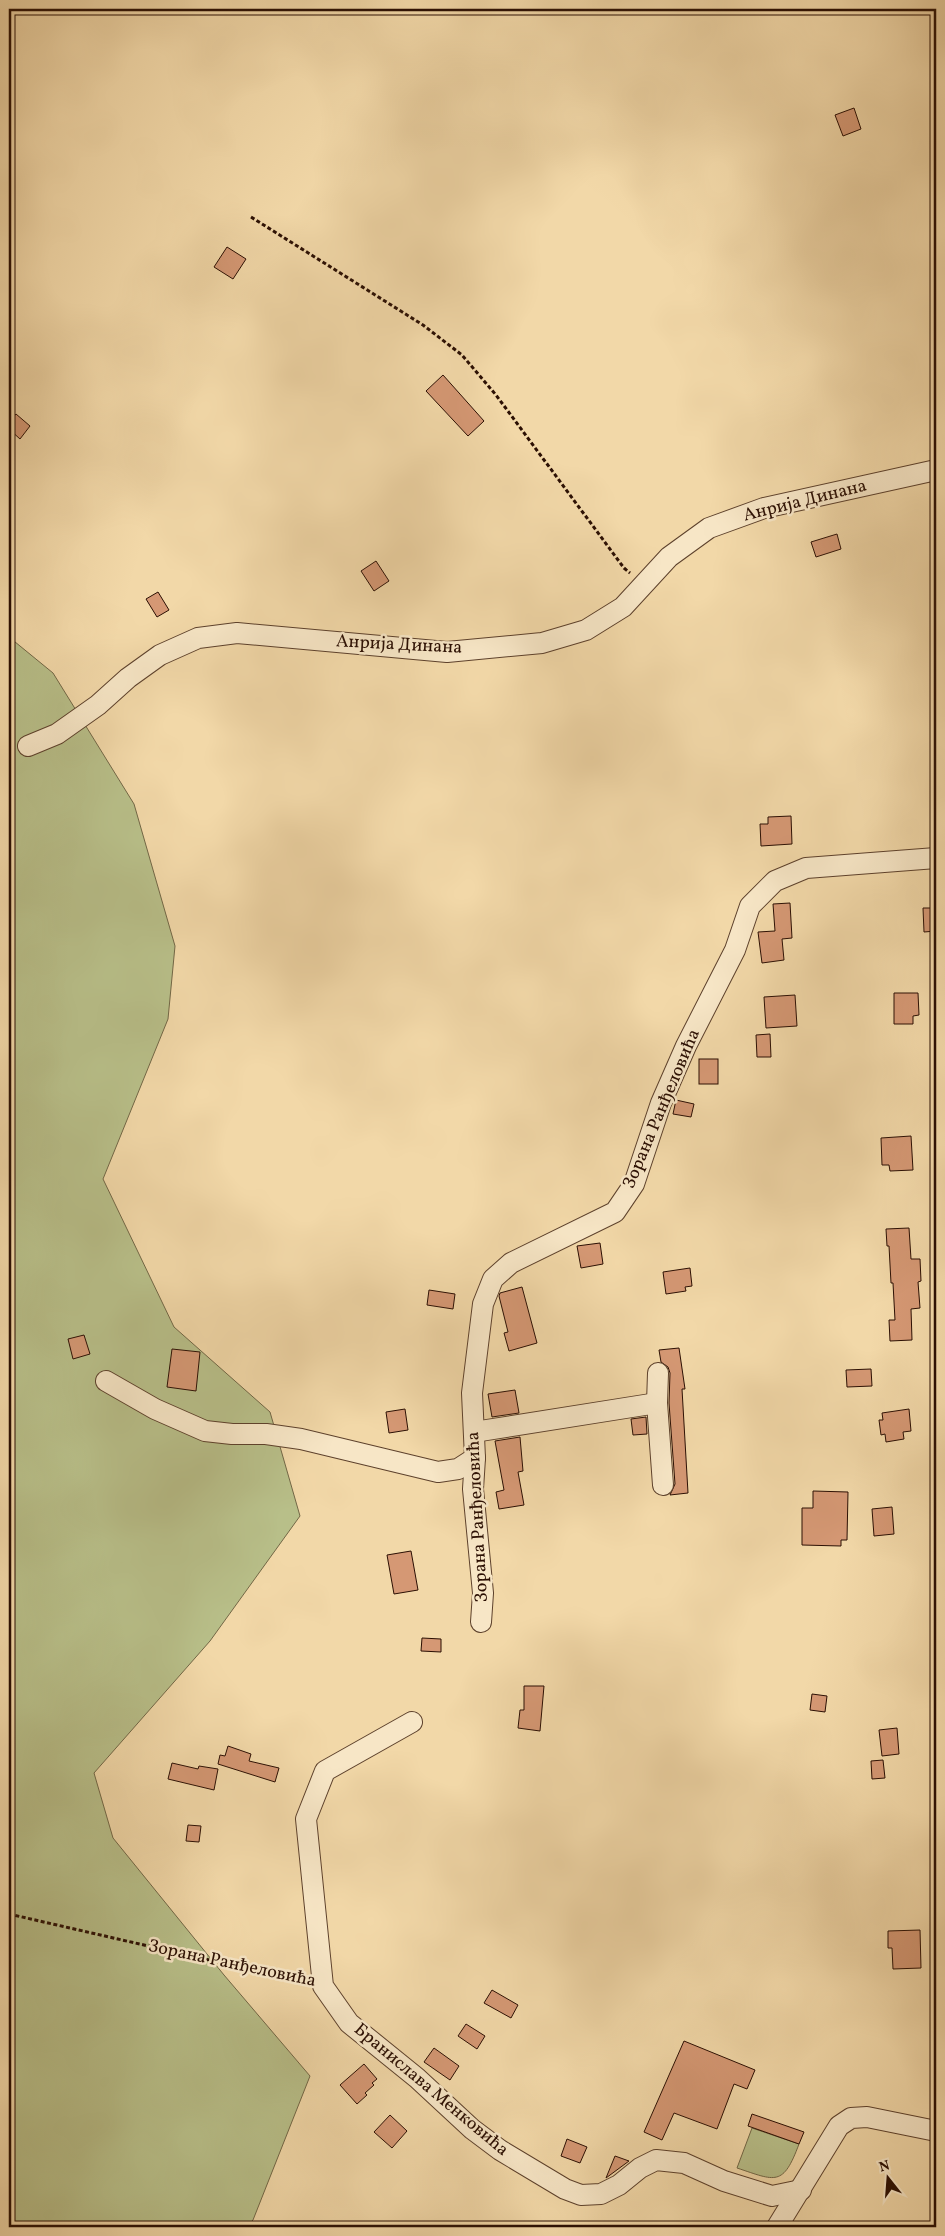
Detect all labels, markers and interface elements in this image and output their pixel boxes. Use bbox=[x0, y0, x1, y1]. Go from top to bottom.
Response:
street label: Анрија Динана bbox=[741, 474, 869, 528]
street label: Анрија Динана bbox=[335, 629, 463, 661]
street label: Зорана Ранђеловића bbox=[617, 1025, 707, 1193]
street label: Зорана Ранђеловића bbox=[461, 1431, 495, 1603]
street label: Зорана Ранђеловића bbox=[146, 1934, 318, 1994]
street label: Бранислава Менковића bbox=[348, 2018, 514, 2162]
north arrow bbox=[862, 2154, 912, 2204]
text: N bbox=[877, 2156, 892, 2178]

